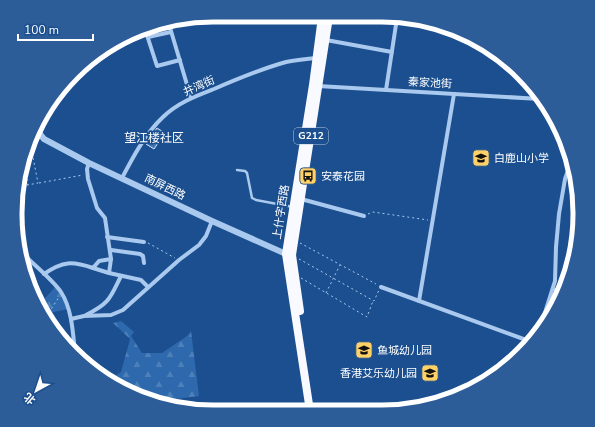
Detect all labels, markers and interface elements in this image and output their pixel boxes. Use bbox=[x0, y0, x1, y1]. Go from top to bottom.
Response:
scale bar bbox=[18, 16, 93, 42]
text: 100 m bbox=[24, 22, 59, 38]
street label: 井湾街 bbox=[181, 72, 217, 100]
street label: 秦家池街 bbox=[408, 74, 452, 92]
road number: G212 bbox=[294, 128, 328, 144]
district label: 望江楼社区 bbox=[124, 130, 184, 146]
school or university icon: 白鹿山小学 bbox=[471, 148, 491, 168]
place label: 白鹿山小学 bbox=[494, 151, 549, 166]
bus stop icon: 安泰花园 bbox=[298, 166, 318, 186]
place label: 安泰花园 bbox=[321, 169, 365, 184]
street label: 南屏西路 bbox=[142, 171, 188, 203]
street label: 上什字西路 bbox=[269, 184, 293, 240]
school or university icon: 鱼城幼儿园 bbox=[354, 340, 374, 360]
place label: 鱼城幼儿园 bbox=[377, 343, 432, 358]
school or university icon: 香港艾乐幼儿园 bbox=[420, 363, 440, 383]
place label: 香港艾乐幼儿园 bbox=[340, 366, 417, 381]
north arrow bbox=[16, 371, 56, 411]
text: 北 bbox=[21, 389, 39, 408]

